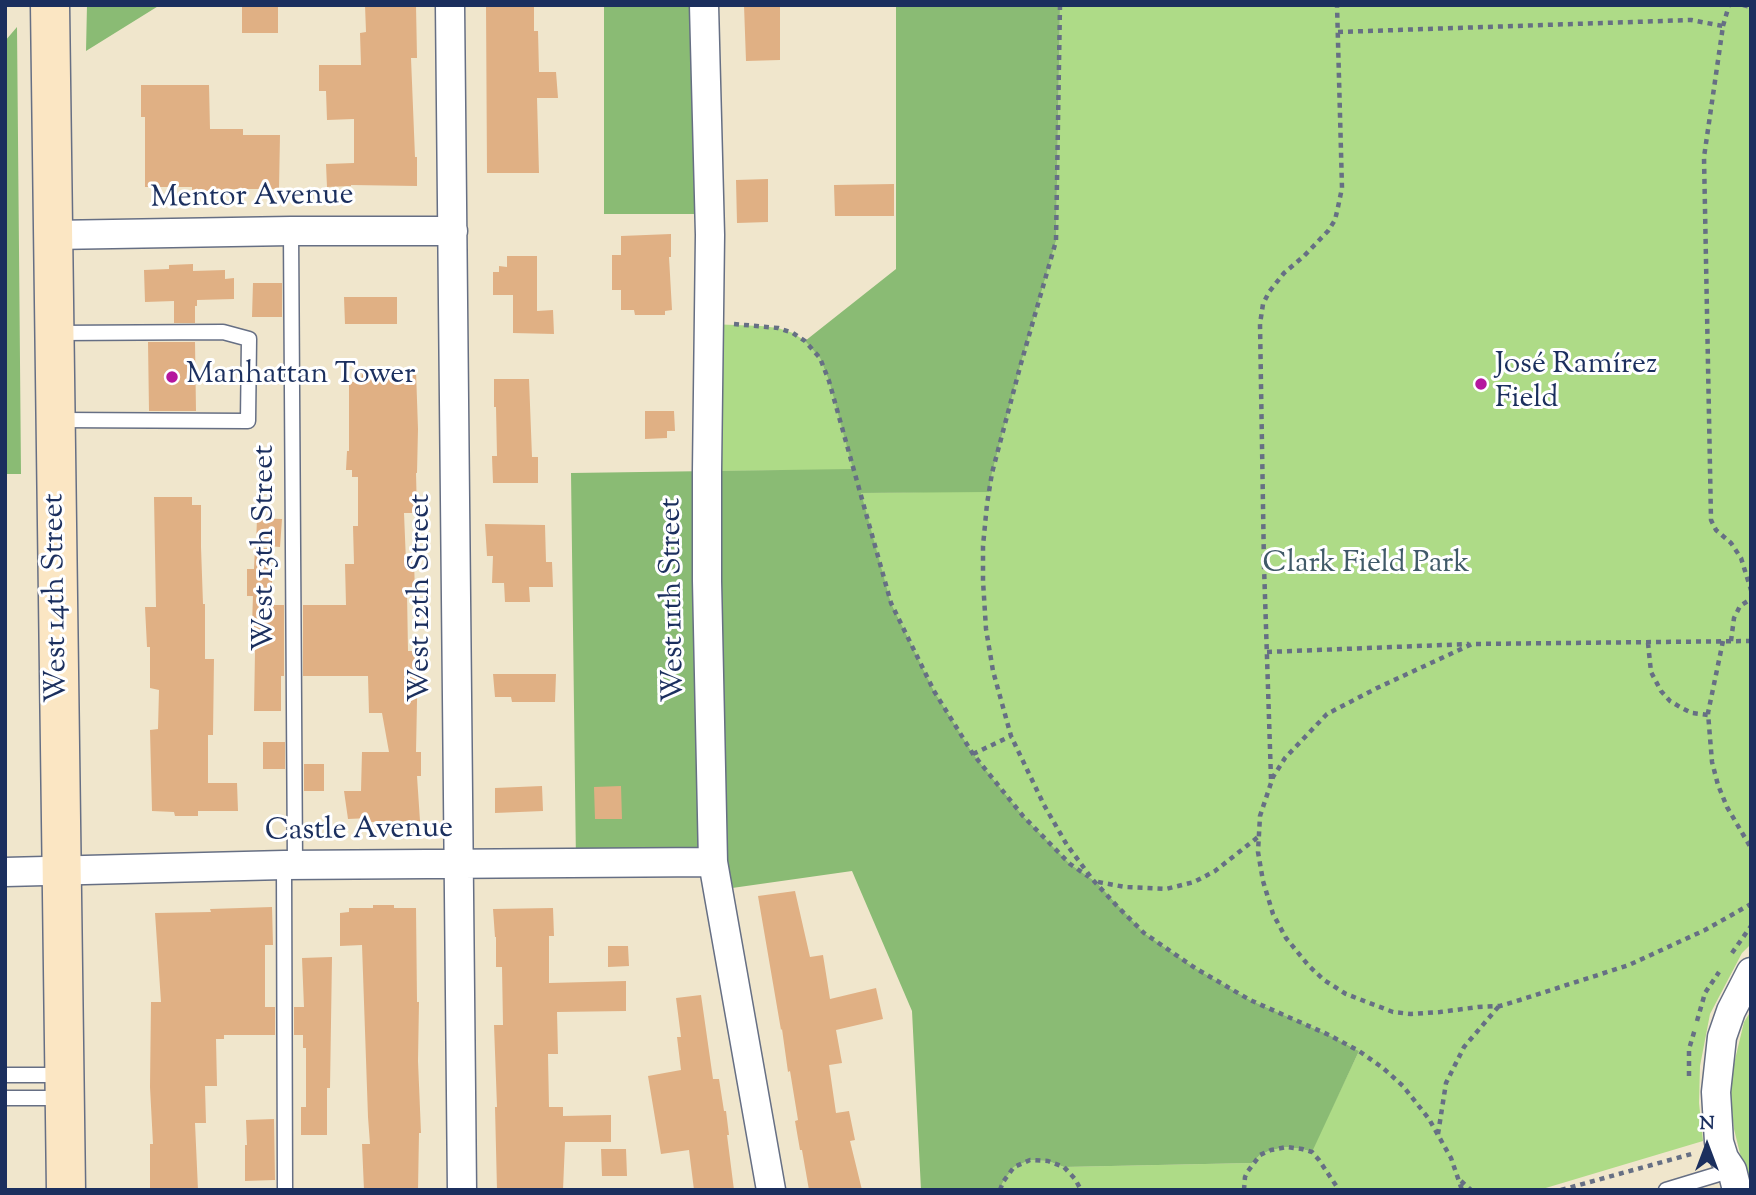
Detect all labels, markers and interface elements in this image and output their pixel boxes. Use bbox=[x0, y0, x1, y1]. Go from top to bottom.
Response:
street label: Mentor Avenue bbox=[150, 179, 354, 219]
place label: José Ramírez Field bbox=[1495, 349, 1657, 420]
place label: Manhattan Tower bbox=[186, 359, 416, 395]
marker: Manhattan Tower bbox=[164, 369, 180, 385]
marker: José Ramírez Field bbox=[1473, 376, 1489, 392]
street label: West 13th Street bbox=[249, 445, 285, 651]
street label: West 14th Street bbox=[38, 493, 78, 703]
street label: West 12th Street bbox=[405, 494, 441, 702]
street label: West 11th Street bbox=[655, 497, 695, 703]
park label: Clark Field Park bbox=[1263, 548, 1469, 584]
street label: Castle Avenue bbox=[265, 812, 453, 852]
north arrow bbox=[1672, 1111, 1742, 1181]
text: N bbox=[1699, 1111, 1715, 1138]

